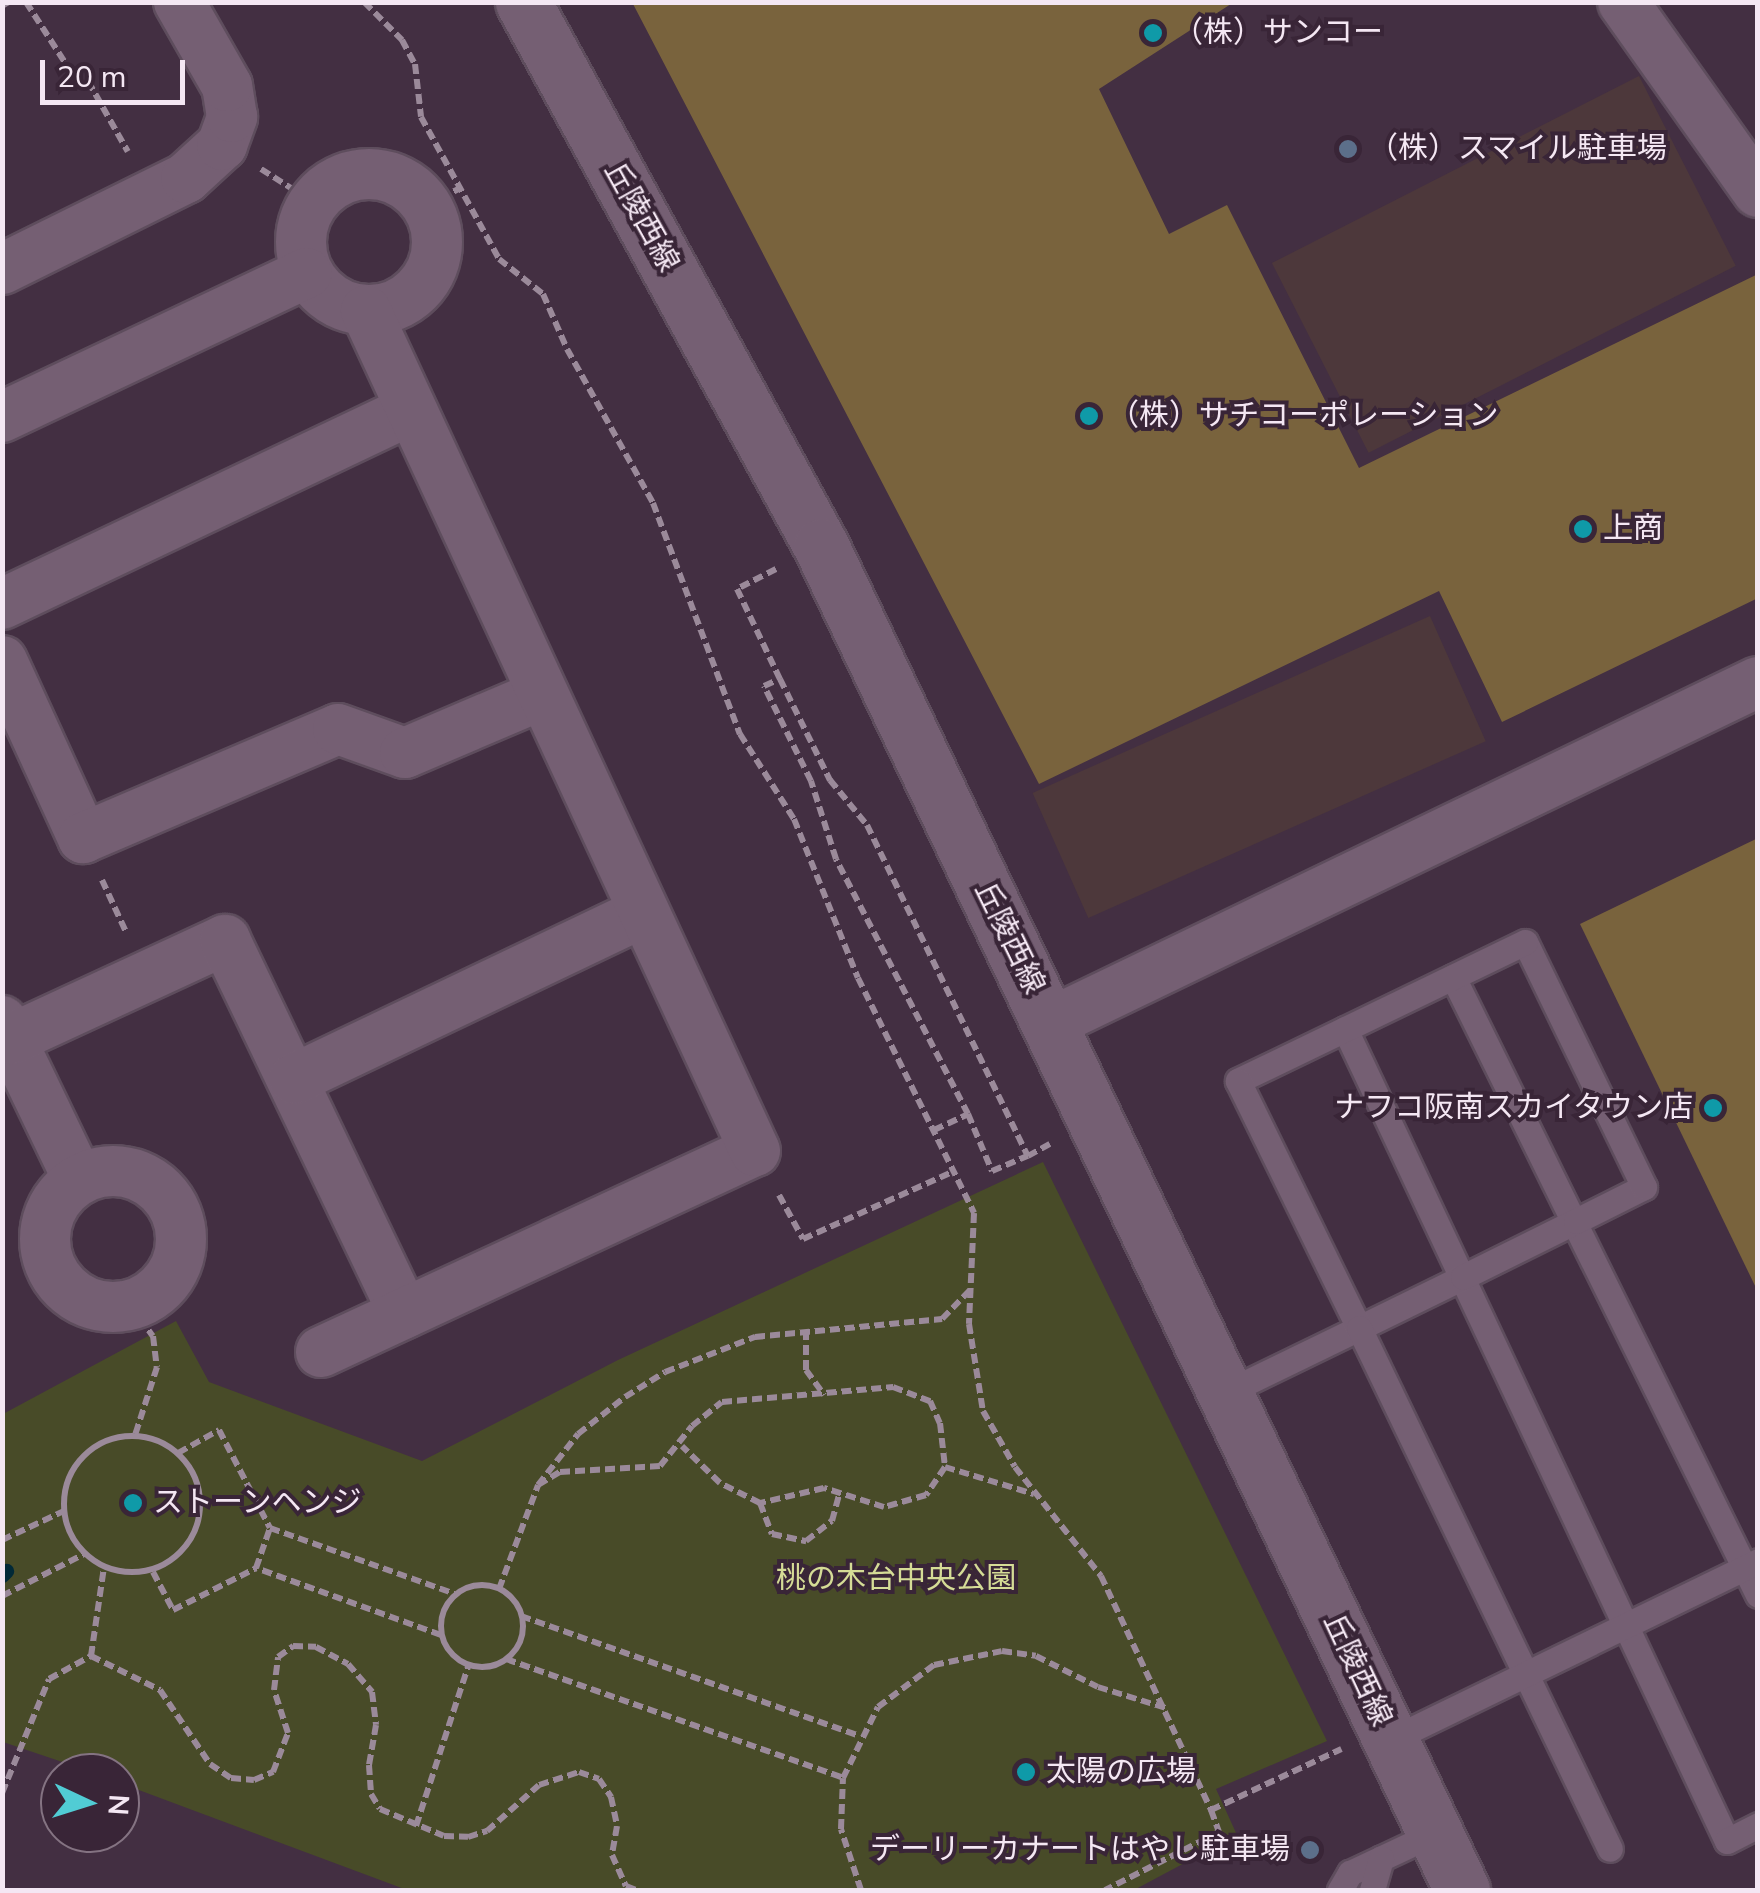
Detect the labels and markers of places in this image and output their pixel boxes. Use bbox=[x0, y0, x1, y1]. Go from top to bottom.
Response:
place label: （株）サンコー bbox=[1173, 15, 1383, 51]
marker: （株）サンコー bbox=[1142, 22, 1164, 44]
place label: （株）スマイル駐車場 bbox=[1368, 131, 1668, 167]
marker: （株）スマイル駐車場 bbox=[1337, 138, 1359, 160]
place label: （株）サチコーポレーション bbox=[1109, 398, 1499, 434]
marker: （株）サチコーポレーション bbox=[1078, 405, 1100, 427]
place label: 上商 bbox=[1603, 511, 1663, 547]
marker: 上商 bbox=[1572, 518, 1594, 540]
place label: ナフコ阪南スカイタウン店 bbox=[1333, 1090, 1693, 1126]
marker: ナフコ阪南スカイタウン店 bbox=[1702, 1097, 1724, 1119]
place label: ストーンヘンジ bbox=[153, 1485, 363, 1521]
marker: ストーンヘンジ bbox=[122, 1492, 144, 1514]
place label: 太陽の広場 bbox=[1046, 1754, 1196, 1790]
marker: 太陽の広場 bbox=[1015, 1761, 1037, 1783]
place label: デーリーカナートはやし駐車場 bbox=[870, 1832, 1290, 1868]
marker: デーリーカナートはやし駐車場 bbox=[1299, 1839, 1321, 1861]

